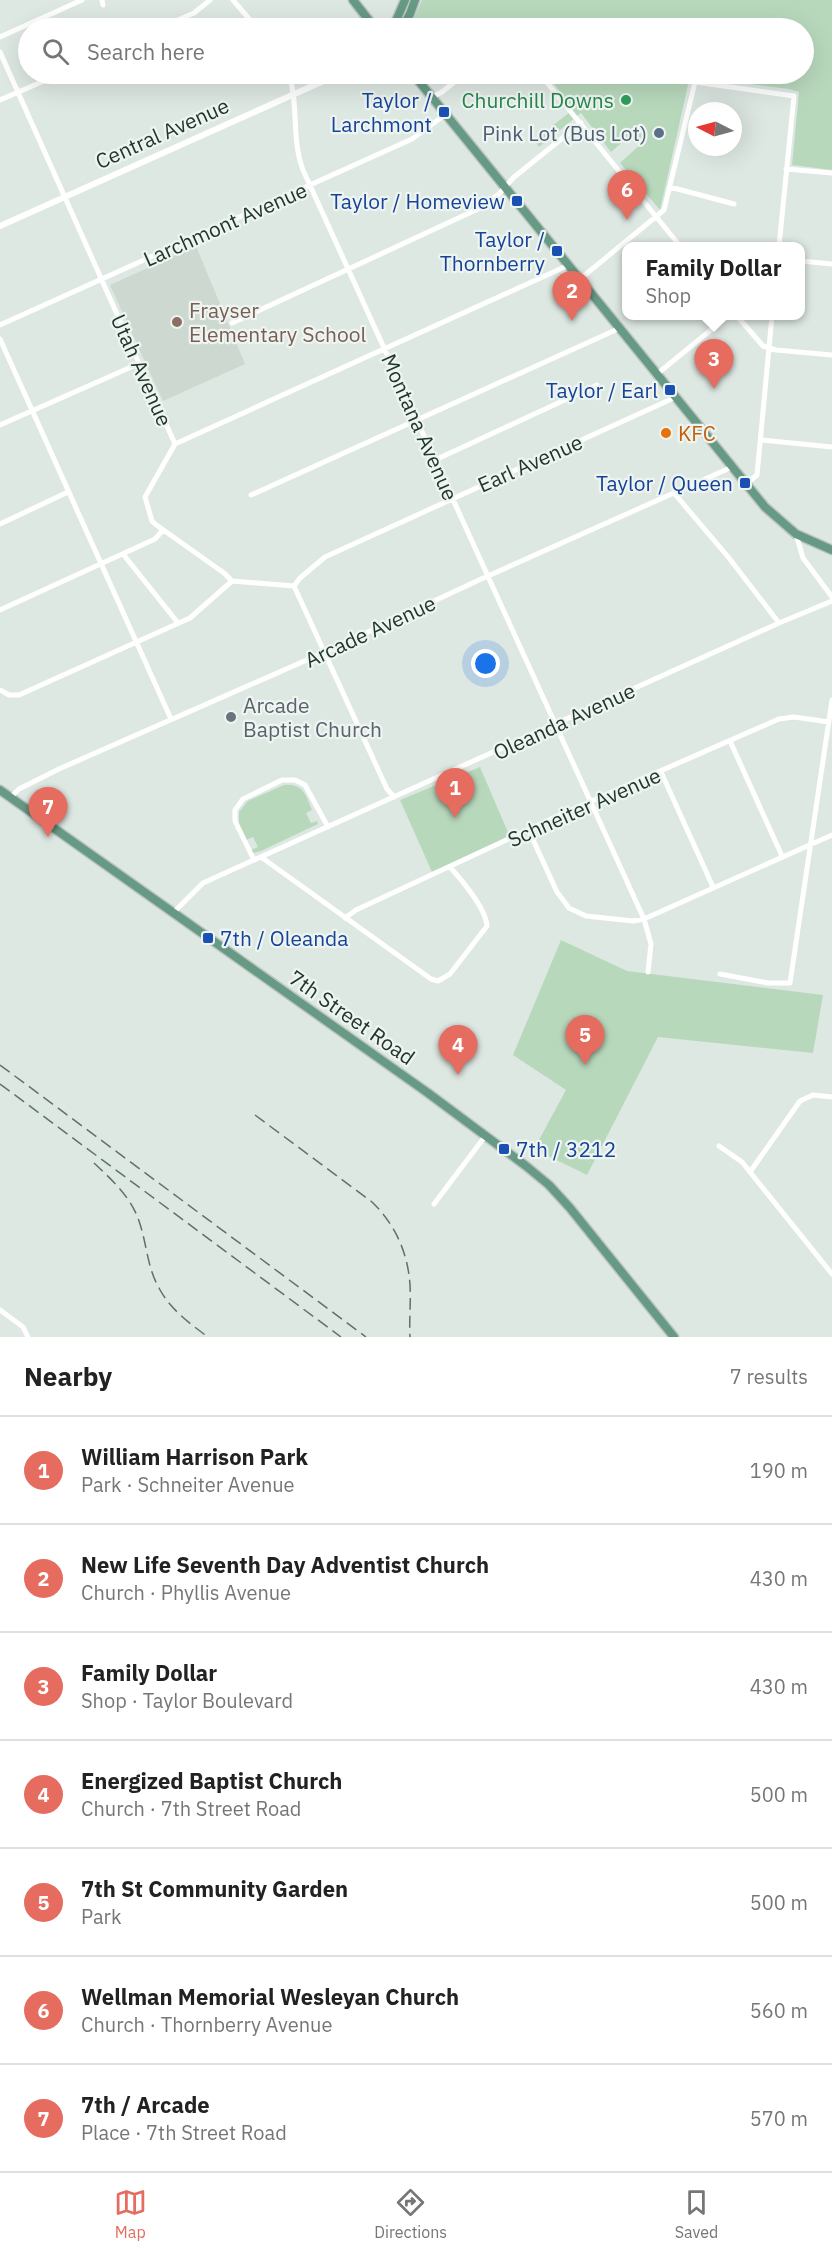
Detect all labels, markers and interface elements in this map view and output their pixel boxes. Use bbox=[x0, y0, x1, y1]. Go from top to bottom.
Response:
search box bbox=[18, 18, 814, 84]
icon: search bbox=[39, 35, 72, 68]
text: Search here bbox=[87, 37, 205, 66]
place label: Taylor / Larchmont bbox=[331, 86, 432, 138]
place label: Churchill Downs bbox=[461, 86, 614, 114]
street label: Central Avenue bbox=[91, 91, 233, 175]
marker: Churchill Downs bbox=[619, 93, 633, 107]
north arrow bbox=[688, 102, 742, 156]
marker: Taylor / Larchmont bbox=[437, 105, 451, 119]
place label: Pink Lot (Bus Lot) bbox=[482, 119, 647, 147]
marker: Pink Lot (Bus Lot) bbox=[652, 126, 666, 140]
pin: 6 bbox=[608, 170, 646, 220]
street label: Larchmont Avenue bbox=[139, 175, 311, 273]
place label: Taylor / Homeview bbox=[330, 187, 505, 215]
marker: Taylor / Homeview bbox=[510, 194, 524, 208]
place label: Taylor / Thornberry bbox=[440, 225, 546, 277]
popup bbox=[622, 242, 805, 320]
marker: Taylor / Thornberry bbox=[550, 244, 564, 258]
text: Family Dollar bbox=[645, 253, 782, 282]
pin: 2 bbox=[552, 272, 592, 321]
text: Shop bbox=[645, 282, 691, 309]
place label: Frayser Elementary School bbox=[189, 296, 366, 348]
street label: Utah Avenue bbox=[105, 310, 179, 430]
marker: Frayser Elementary School bbox=[170, 315, 184, 329]
pin: 3 bbox=[694, 340, 734, 389]
street label: Montana Avenue bbox=[375, 349, 465, 505]
place label: Taylor / Earl bbox=[546, 376, 658, 404]
marker: Taylor / Earl bbox=[663, 383, 677, 397]
place label: KFC bbox=[678, 419, 716, 447]
marker: KFC bbox=[659, 426, 673, 440]
street label: Earl Avenue bbox=[473, 427, 587, 499]
place label: Taylor / Queen bbox=[596, 469, 733, 497]
marker: Taylor / Queen bbox=[738, 476, 752, 490]
street label: Arcade Avenue bbox=[300, 588, 440, 674]
your location bbox=[471, 649, 500, 678]
street label: Oleanda Avenue bbox=[488, 676, 640, 766]
place label: Arcade Baptist Church bbox=[243, 691, 382, 743]
marker: Arcade Baptist Church bbox=[224, 710, 238, 724]
street label: Schneiter Avenue bbox=[503, 761, 665, 853]
pin: 1 bbox=[436, 768, 474, 818]
pin: 7 bbox=[28, 788, 68, 837]
place label: 7th / Oleanda bbox=[220, 924, 349, 952]
marker: 7th / Oleanda bbox=[201, 931, 215, 945]
street label: 7th Street Road bbox=[283, 963, 421, 1071]
pin: 5 bbox=[566, 1016, 604, 1065]
pin: 4 bbox=[438, 1026, 478, 1075]
place label: 7th / 3212 bbox=[516, 1135, 616, 1163]
marker: 7th / 3212 bbox=[497, 1142, 511, 1156]
text: Nearby bbox=[24, 1359, 112, 1393]
text: 7 results bbox=[730, 1363, 808, 1390]
text: William Harrison Park bbox=[81, 1442, 308, 1471]
text: 1 bbox=[38, 1457, 50, 1484]
text: 190 m bbox=[750, 1457, 808, 1484]
text: Park · Schneiter Avenue bbox=[81, 1471, 295, 1498]
text: New Life Seventh Day Adventist Church bbox=[81, 1550, 489, 1579]
text: 2 bbox=[38, 1565, 50, 1592]
text: 430 m bbox=[750, 1565, 808, 1592]
text: Church · Phyllis Avenue bbox=[81, 1579, 291, 1606]
text: Family Dollar bbox=[81, 1658, 217, 1687]
text: 3 bbox=[38, 1673, 50, 1700]
text: 430 m bbox=[750, 1673, 808, 1700]
text: Shop · Taylor Boulevard bbox=[81, 1687, 293, 1714]
text: Energized Baptist Church bbox=[81, 1766, 342, 1795]
text: 4 bbox=[38, 1781, 50, 1808]
text: 500 m bbox=[750, 1781, 808, 1808]
text: Church · 7th Street Road bbox=[81, 1795, 301, 1822]
text: 7th St Community Garden bbox=[81, 1874, 348, 1903]
text: 5 bbox=[38, 1889, 50, 1916]
text: 500 m bbox=[750, 1889, 808, 1916]
text: Park bbox=[81, 1903, 121, 1930]
text: Wellman Memorial Wesleyan Church bbox=[81, 1982, 459, 2011]
text: 6 bbox=[38, 1997, 50, 2024]
text: 560 m bbox=[750, 1997, 808, 2024]
text: Church · Thornberry Avenue bbox=[81, 2011, 332, 2038]
text: 7th / Arcade bbox=[81, 2090, 210, 2119]
text: 7 bbox=[38, 2105, 50, 2132]
text: 570 m bbox=[750, 2105, 808, 2132]
text: Place · 7th Street Road bbox=[81, 2119, 287, 2146]
tab: Map bbox=[114, 2186, 147, 2242]
tab: Directions bbox=[374, 2186, 447, 2242]
tab: Saved bbox=[675, 2186, 718, 2242]

